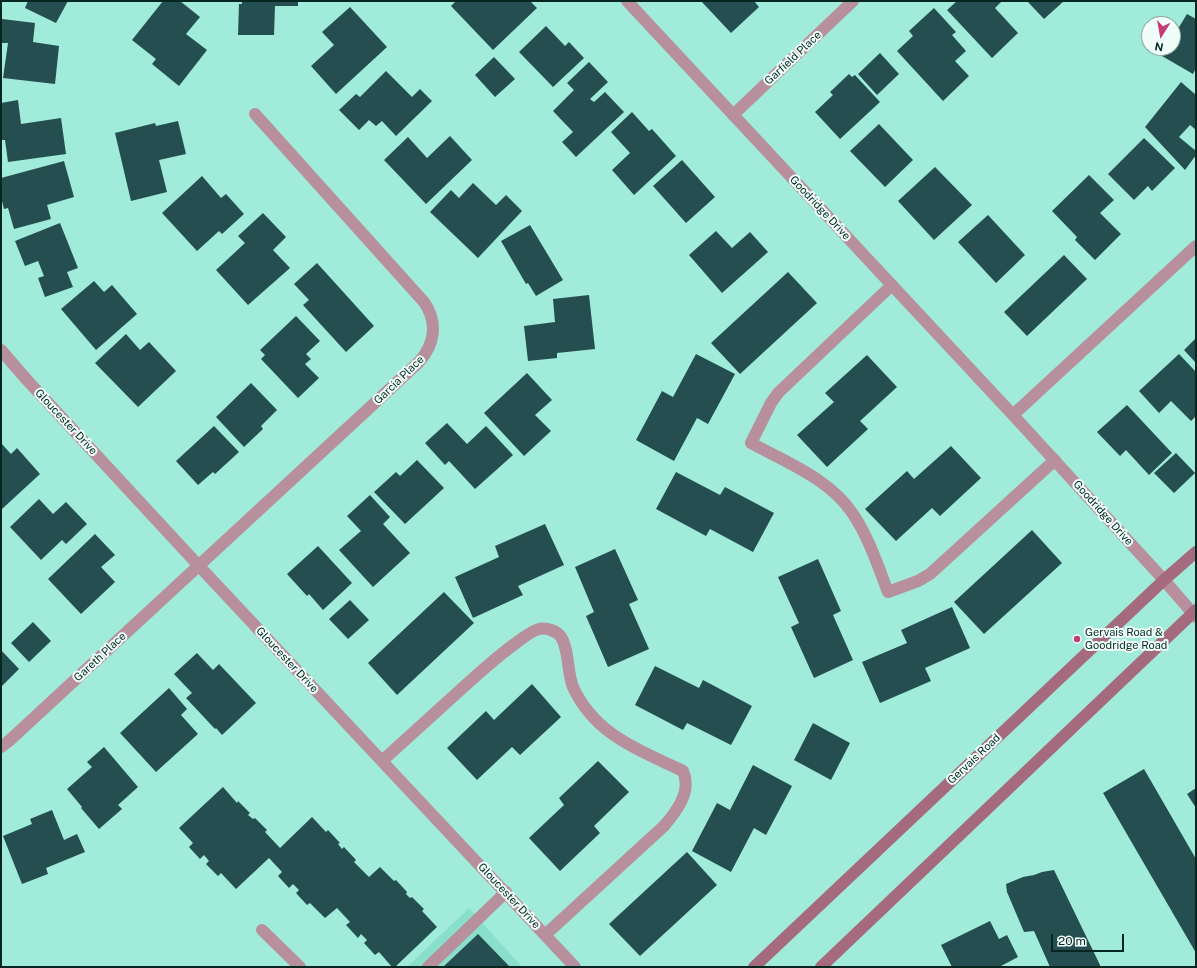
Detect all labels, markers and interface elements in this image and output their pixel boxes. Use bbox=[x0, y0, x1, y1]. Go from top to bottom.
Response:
north arrow bbox=[1141, 16, 1181, 56]
street label: Garfield Place bbox=[762, 28, 824, 88]
text: N bbox=[1154, 40, 1164, 54]
street label: Goodridge Drive bbox=[787, 173, 853, 243]
street label: Garcia Place bbox=[371, 353, 427, 407]
street label: Gloucester Drive bbox=[32, 386, 100, 458]
street label: Goodridge Drive bbox=[1070, 478, 1136, 548]
street label: Gloucester Drive bbox=[253, 624, 321, 696]
place label: Gervais Road & Goodridge Road bbox=[1085, 626, 1167, 652]
street label: Gareth Place bbox=[71, 630, 129, 684]
marker: Gervais Road & Goodridge Road bbox=[1072, 634, 1082, 644]
street label: Gervais Road bbox=[945, 731, 1003, 787]
street label: Gloucester Drive bbox=[475, 860, 543, 932]
scale bar bbox=[1053, 926, 1126, 952]
text: 20 m bbox=[1058, 934, 1086, 948]

